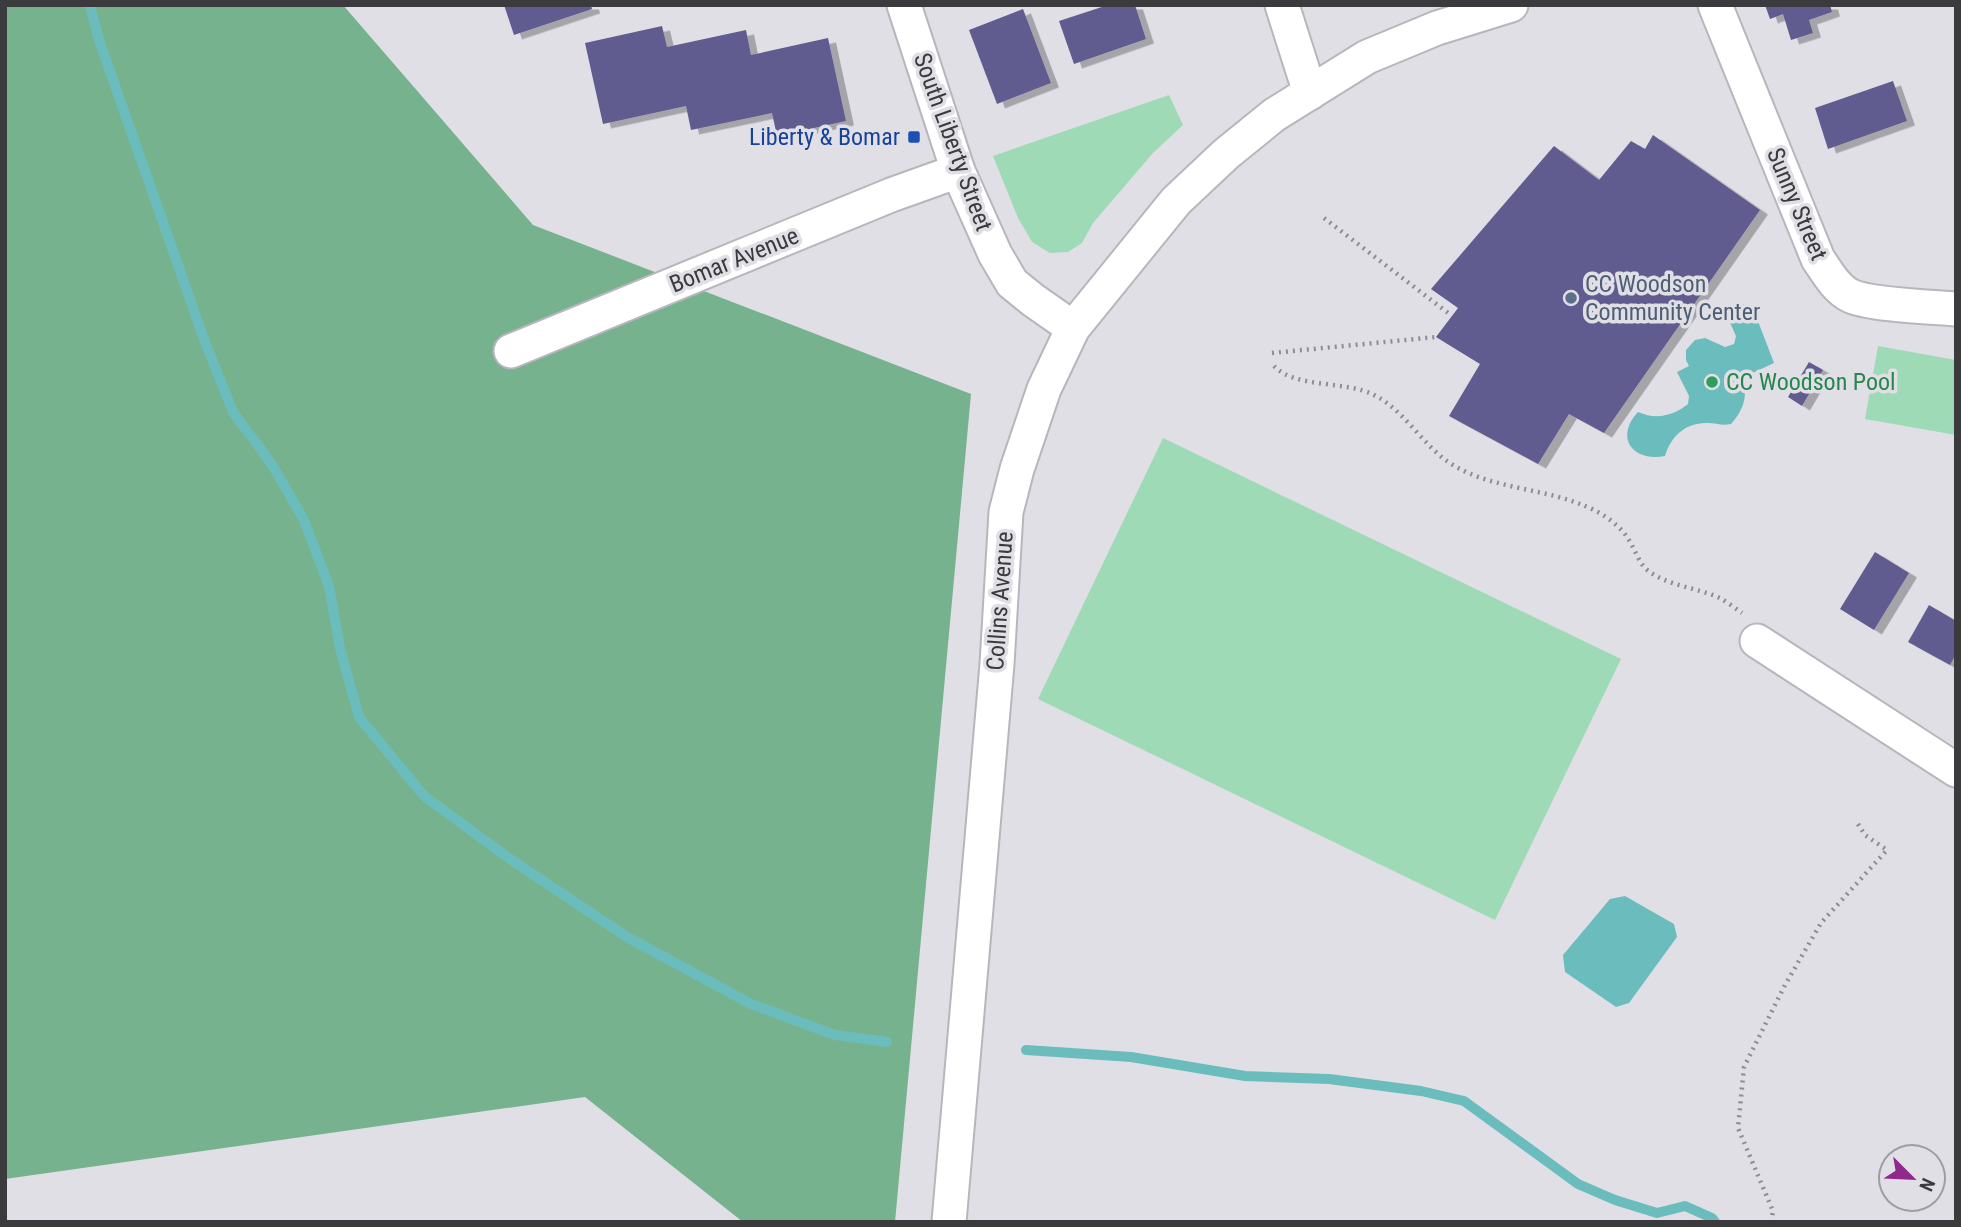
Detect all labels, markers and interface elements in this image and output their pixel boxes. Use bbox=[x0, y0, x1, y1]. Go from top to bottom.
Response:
street label: South Liberty Street bbox=[908, 49, 998, 235]
place label: Liberty & Bomar bbox=[749, 123, 900, 151]
marker: Liberty & Bomar bbox=[906, 129, 922, 145]
street label: Sunny Street bbox=[1761, 144, 1833, 264]
street label: Bomar Avenue bbox=[665, 221, 803, 299]
place label: CC Woodson Community Center bbox=[1585, 270, 1760, 326]
marker: CC Woodson Community Center bbox=[1563, 290, 1579, 306]
place label: CC Woodson Pool bbox=[1726, 368, 1896, 396]
marker: CC Woodson Pool bbox=[1704, 374, 1720, 390]
street label: Collins Avenue bbox=[981, 531, 1019, 671]
north arrow bbox=[1877, 1143, 1947, 1213]
text: N bbox=[1914, 1175, 1940, 1195]

